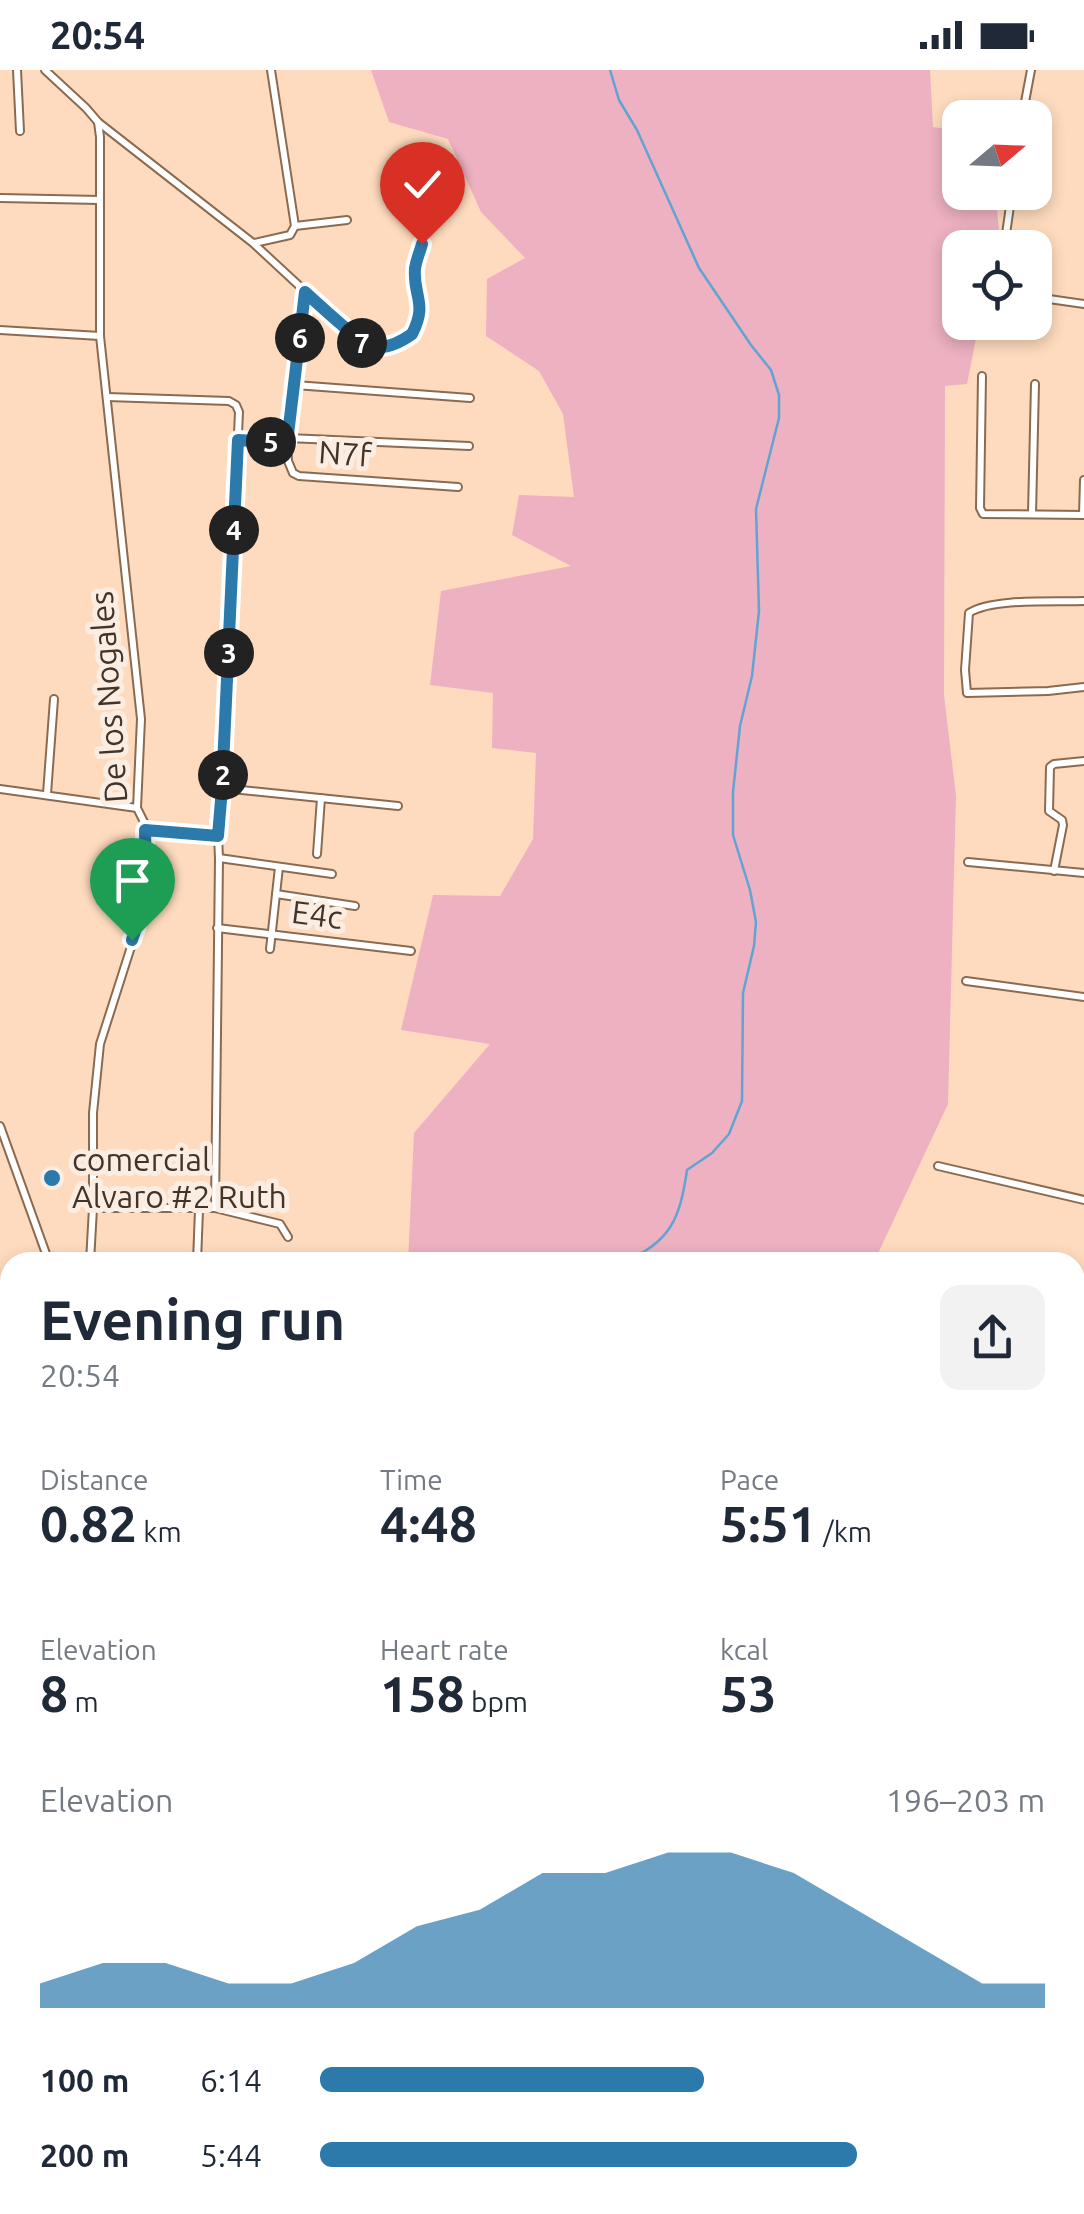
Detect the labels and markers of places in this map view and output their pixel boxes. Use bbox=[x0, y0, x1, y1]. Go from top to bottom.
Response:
pin bbox=[380, 142, 465, 245]
pin: 6 bbox=[275, 313, 325, 363]
pin: 7 bbox=[337, 318, 387, 368]
pin: 5 bbox=[246, 417, 296, 467]
pin: 4 bbox=[209, 505, 259, 555]
pin: 3 bbox=[204, 628, 254, 678]
pin: 2 bbox=[198, 750, 248, 800]
pin bbox=[90, 838, 175, 941]
place label: comercial Alvaro #2 Ruth bbox=[72, 1141, 287, 1214]
marker: comercial Alvaro #2 Ruth bbox=[41, 1167, 63, 1189]

